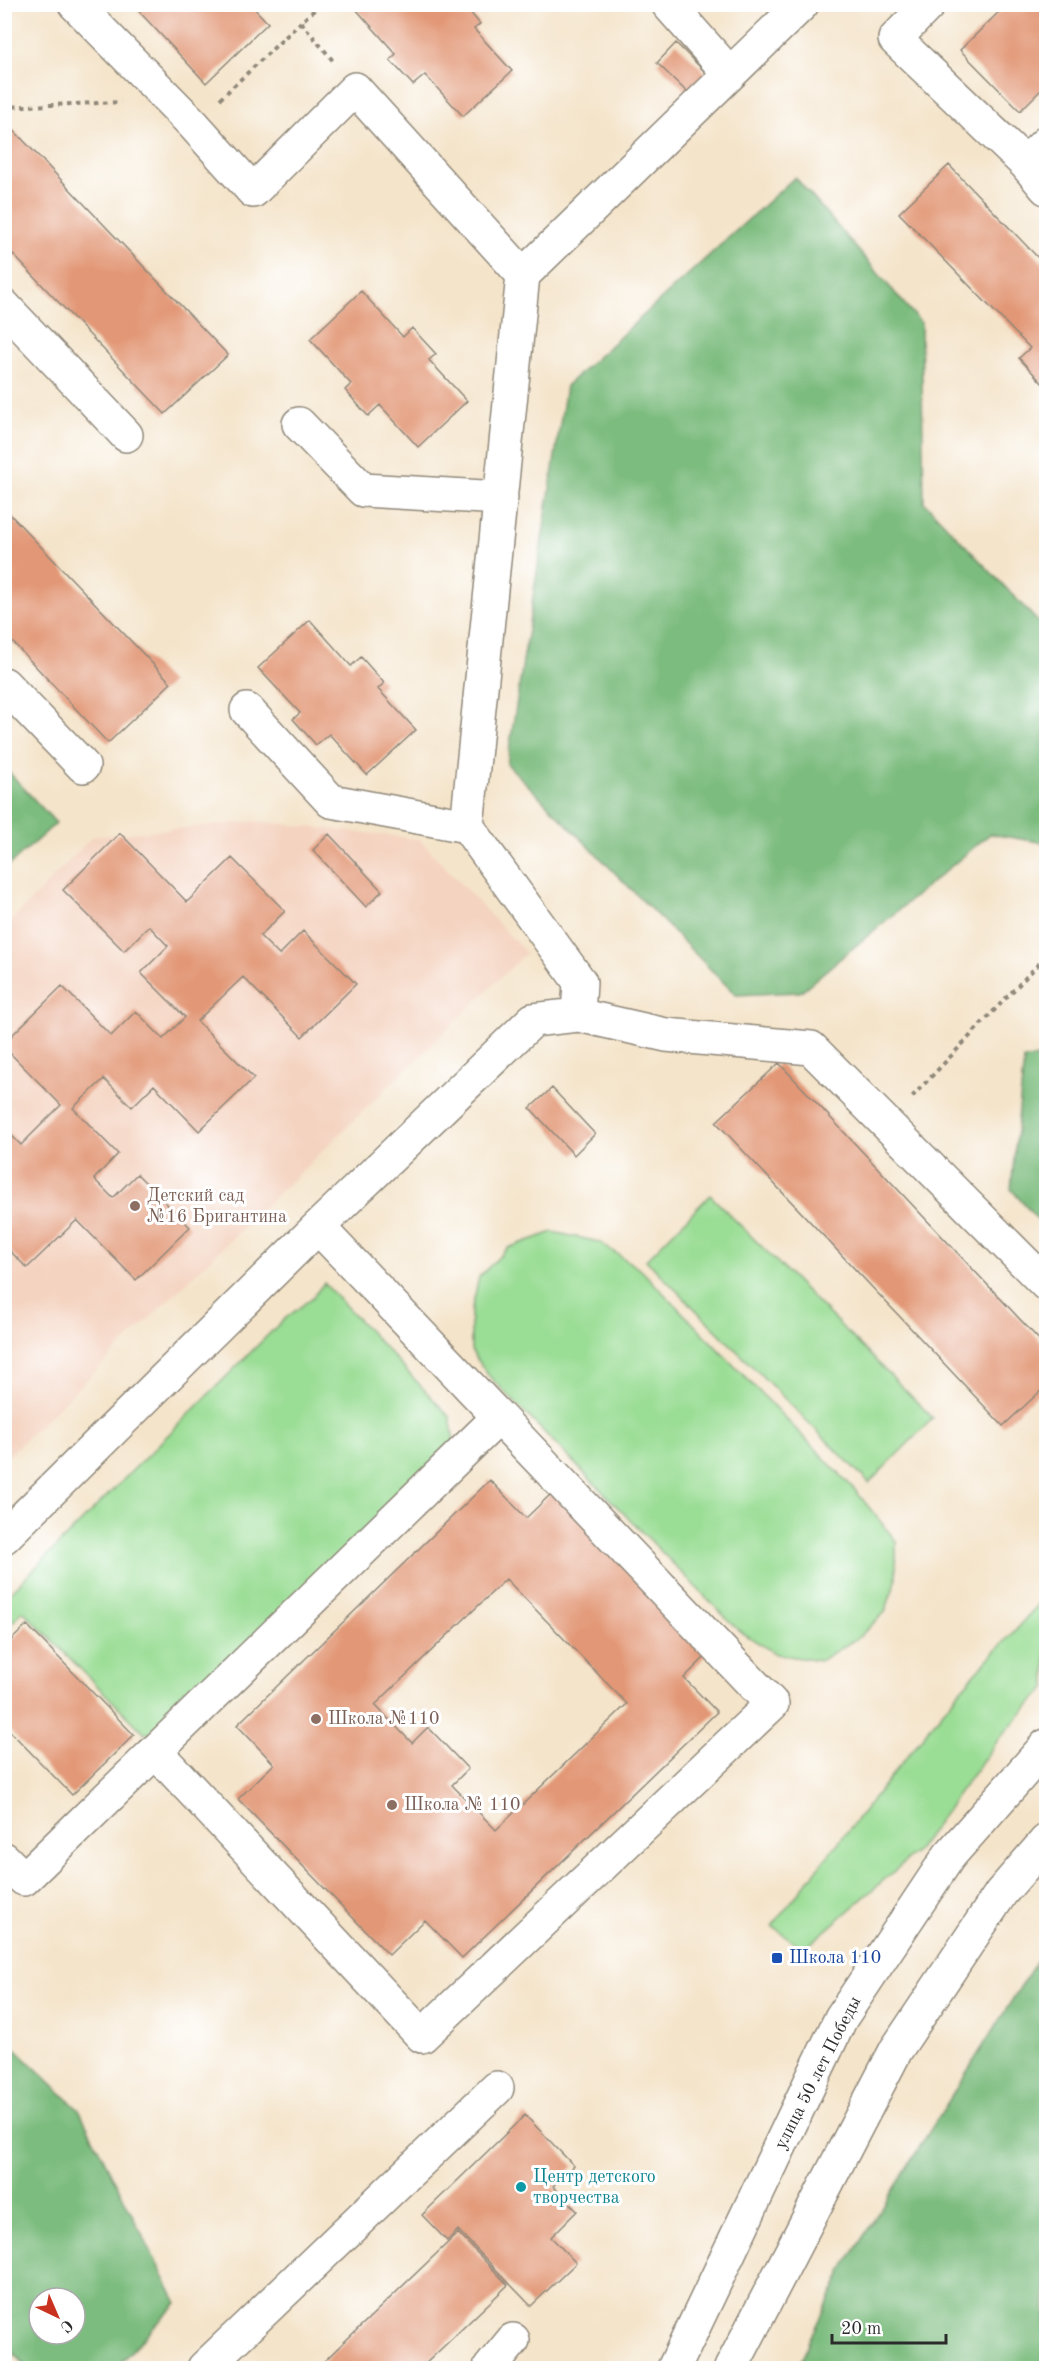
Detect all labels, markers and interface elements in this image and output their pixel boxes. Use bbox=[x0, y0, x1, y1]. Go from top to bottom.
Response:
place label: Детский сад №16 Бригантина bbox=[147, 1187, 287, 1226]
marker: Детский сад №16 Бригантина bbox=[128, 1199, 142, 1213]
place label: Школа №110 bbox=[328, 1710, 439, 1728]
marker: Школа №110 bbox=[309, 1712, 323, 1726]
place label: Школа № 110 bbox=[404, 1796, 520, 1814]
marker: Школа № 110 bbox=[385, 1798, 399, 1812]
place label: Школа 110 bbox=[789, 1949, 881, 1967]
marker: Школа 110 bbox=[770, 1951, 784, 1965]
street label: улица 50 лет Победы bbox=[772, 1994, 864, 2152]
place label: Центр детского творчества bbox=[533, 2168, 656, 2207]
marker: Центр детского творчества bbox=[514, 2180, 528, 2194]
north arrow bbox=[27, 2286, 87, 2346]
scale bar bbox=[832, 2307, 946, 2345]
text: С bbox=[57, 2316, 75, 2335]
text: 20 m bbox=[841, 2320, 881, 2338]

